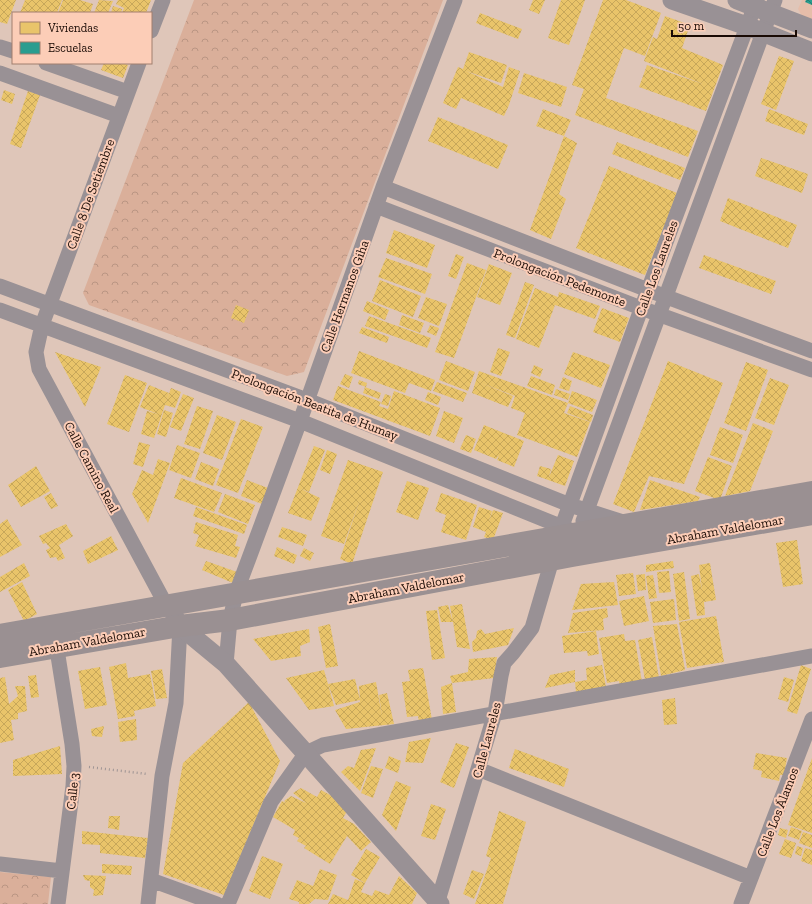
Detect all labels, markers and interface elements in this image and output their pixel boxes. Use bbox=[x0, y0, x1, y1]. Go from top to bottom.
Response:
legend bbox=[12, 12, 152, 64]
scale bar bbox=[672, 12, 796, 38]
text: 50 m bbox=[678, 19, 705, 33]
text: Viviendas bbox=[47, 21, 98, 35]
text: Escuelas bbox=[48, 41, 92, 55]
street label: Calle 8 De Setiembre bbox=[64, 137, 117, 251]
street label: Calle Los Laureles bbox=[632, 218, 681, 318]
street label: Calle Hermanos Giha bbox=[317, 237, 372, 354]
street label: Prolongación Pedemonte bbox=[492, 245, 628, 310]
street label: Prolongación Beatita de Humay bbox=[230, 366, 400, 443]
street label: Calle Camino Real bbox=[61, 419, 122, 516]
street label: Abraham Valdelomar bbox=[666, 512, 785, 547]
street label: Abraham Valdelomar bbox=[347, 569, 465, 606]
street label: Abraham Valdelomar bbox=[28, 624, 147, 659]
street label: Calle Laureles bbox=[469, 700, 504, 780]
street label: Calle Los Álamos bbox=[754, 765, 801, 859]
street label: Calle 3 bbox=[63, 772, 82, 810]

